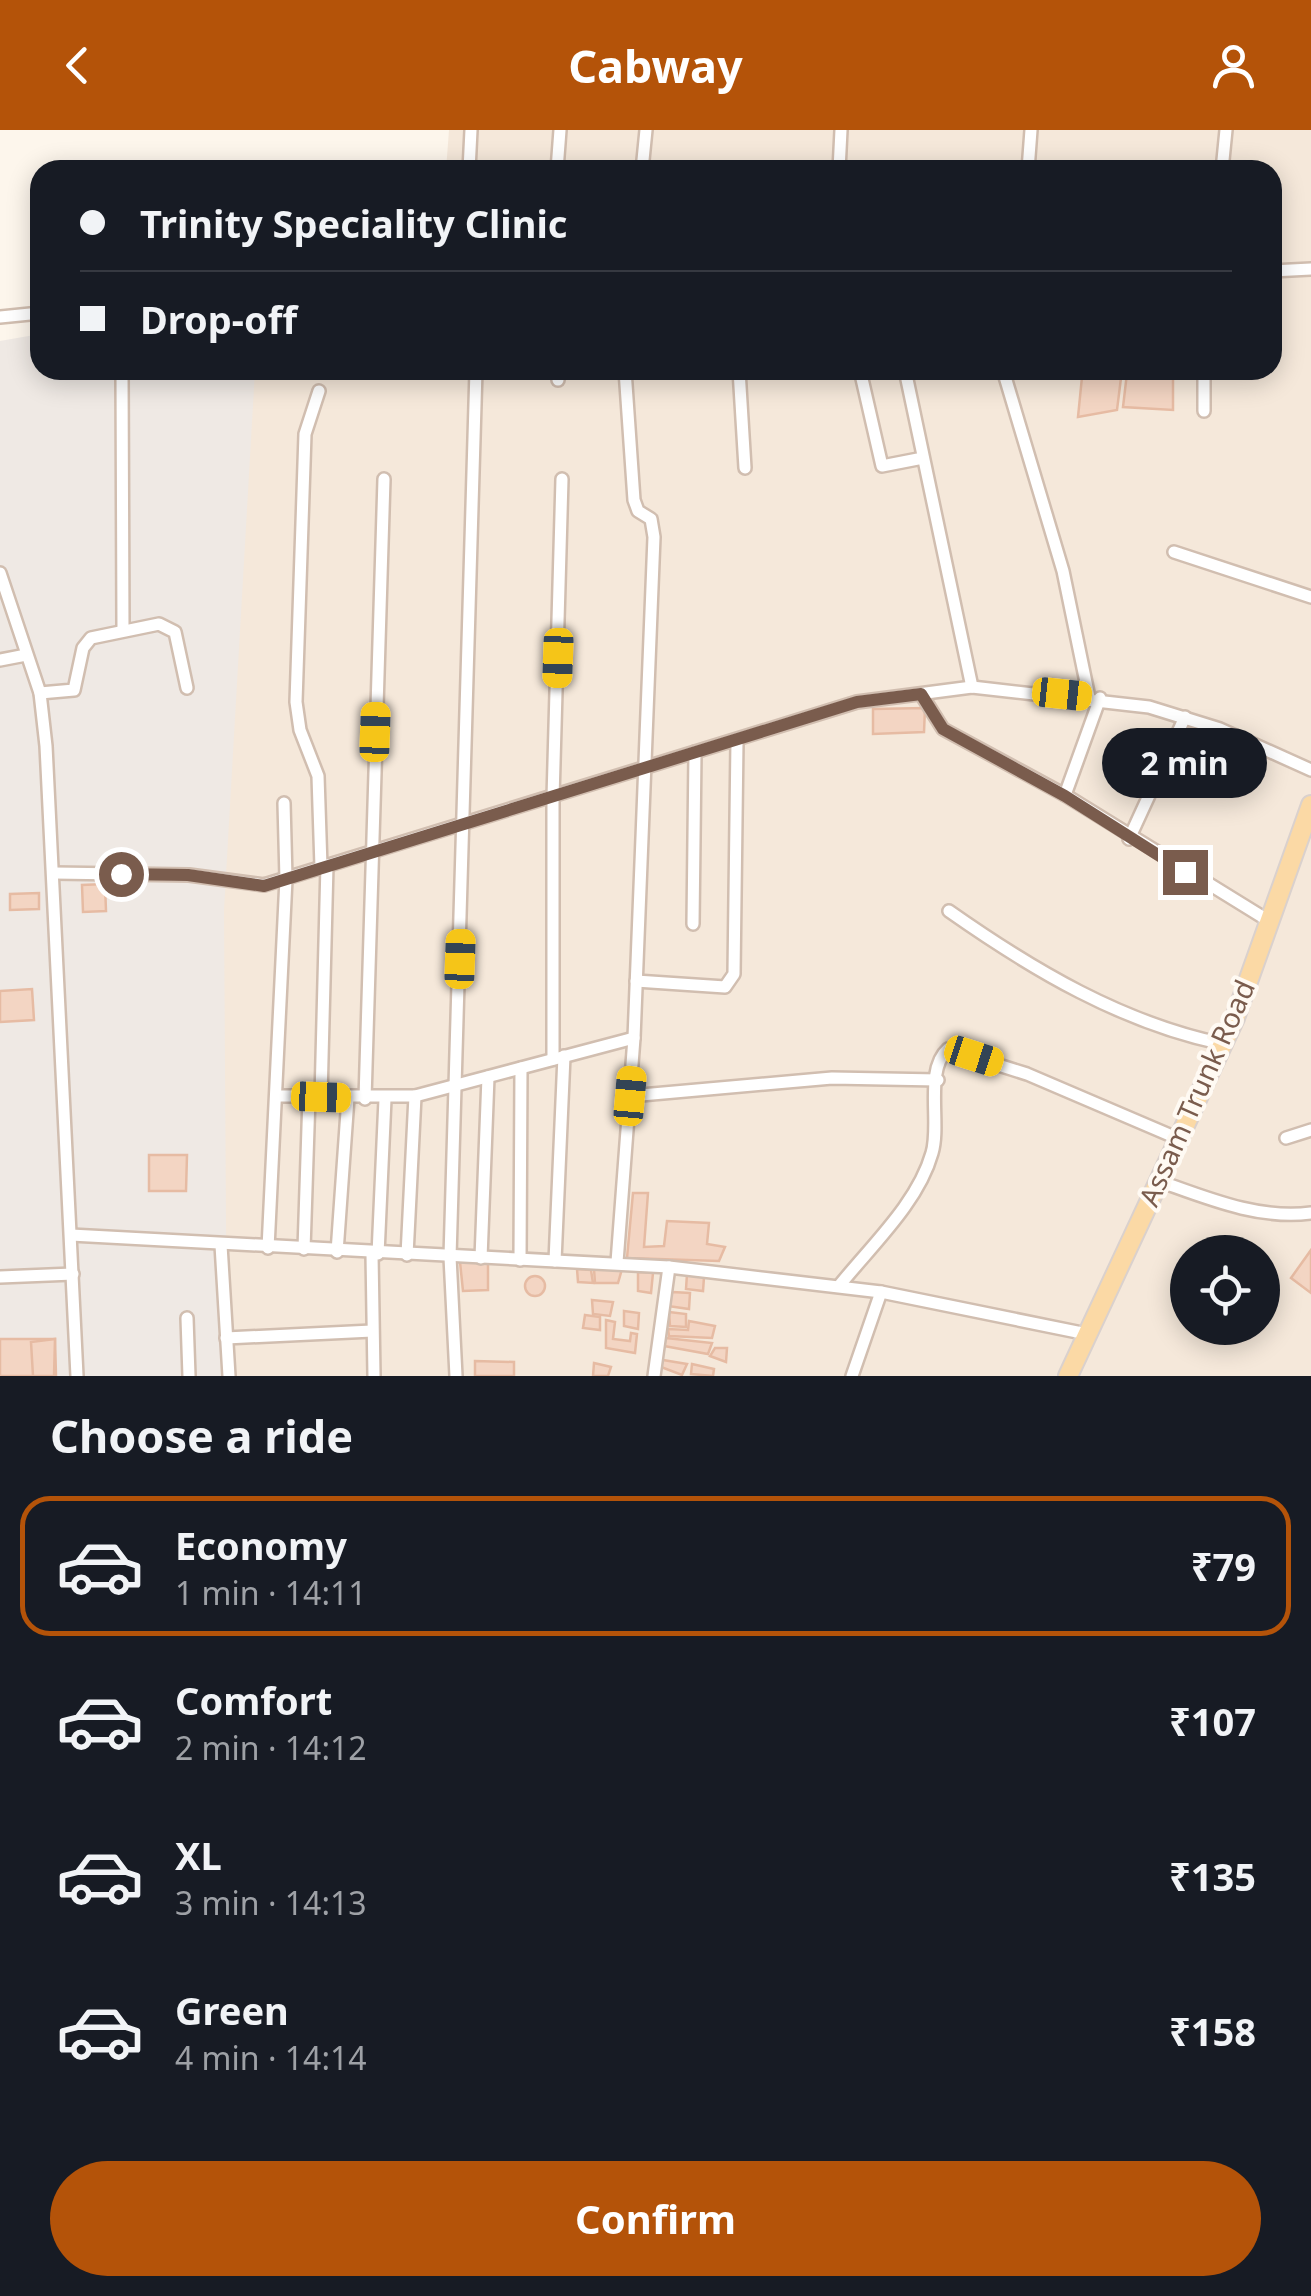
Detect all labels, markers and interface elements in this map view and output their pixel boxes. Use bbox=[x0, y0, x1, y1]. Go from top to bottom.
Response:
text: Cabway bbox=[568, 35, 743, 96]
icon: back bbox=[50, 38, 105, 93]
icon: person bbox=[1206, 38, 1261, 93]
text: Trinity Speciality Clinic bbox=[140, 197, 567, 249]
text: Drop-off bbox=[140, 293, 297, 345]
car bbox=[542, 627, 574, 689]
car bbox=[1031, 676, 1093, 712]
car bbox=[359, 701, 391, 763]
callout: 2 min bbox=[1102, 727, 1268, 797]
text: 2 min bbox=[1140, 741, 1229, 784]
route end bbox=[1163, 850, 1208, 895]
route start bbox=[99, 852, 144, 897]
car bbox=[444, 928, 476, 990]
street label: Assam Trunk Road bbox=[1129, 974, 1263, 1212]
car bbox=[941, 1032, 1007, 1080]
car bbox=[612, 1065, 648, 1127]
car bbox=[290, 1081, 352, 1113]
map controls bbox=[1170, 1235, 1280, 1345]
button: locate bbox=[1170, 1235, 1280, 1345]
text: Choose a ride bbox=[50, 1405, 353, 1466]
text: Economy bbox=[175, 1519, 347, 1571]
icon: car bbox=[55, 1521, 145, 1611]
text: ₹79 bbox=[1191, 1540, 1256, 1592]
text: 1 min · 14:11 bbox=[175, 1571, 367, 1614]
text: Comfort bbox=[175, 1674, 332, 1726]
icon: car bbox=[55, 1676, 145, 1766]
text: ₹107 bbox=[1169, 1695, 1256, 1747]
text: 2 min · 14:12 bbox=[175, 1726, 367, 1769]
text: XL bbox=[175, 1829, 222, 1881]
icon: car bbox=[55, 1831, 145, 1921]
text: ₹135 bbox=[1169, 1850, 1256, 1902]
text: 3 min · 14:13 bbox=[175, 1881, 367, 1924]
text: Green bbox=[175, 1984, 289, 2036]
icon: car bbox=[55, 1986, 145, 2076]
text: ₹158 bbox=[1169, 2005, 1256, 2057]
text: 4 min · 14:14 bbox=[175, 2036, 367, 2079]
button: Confirm bbox=[50, 2161, 1261, 2276]

